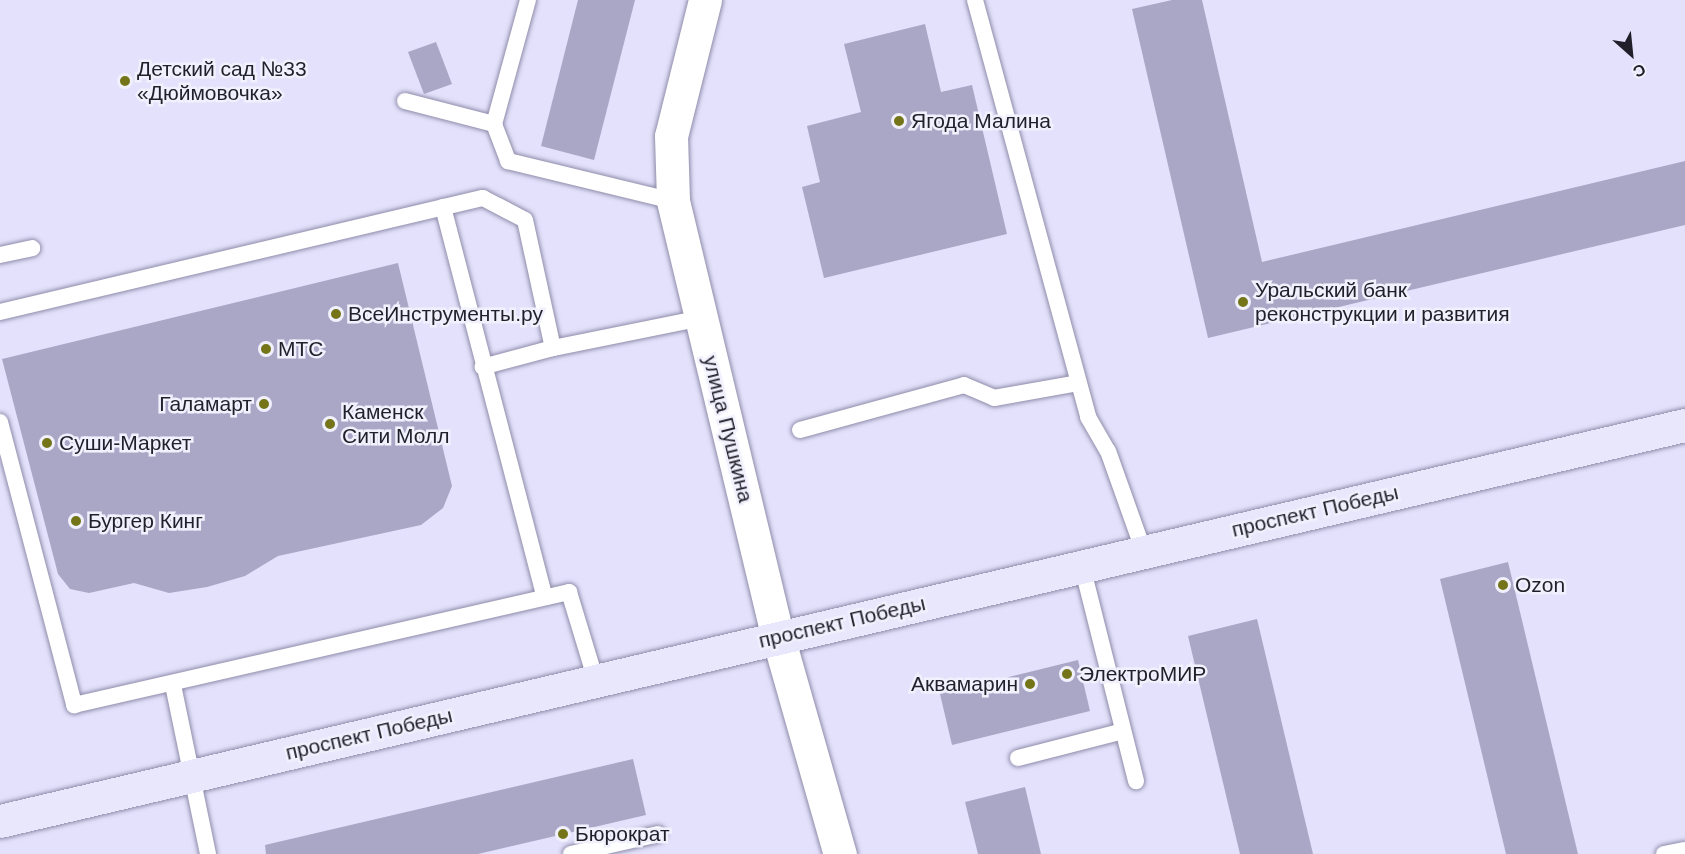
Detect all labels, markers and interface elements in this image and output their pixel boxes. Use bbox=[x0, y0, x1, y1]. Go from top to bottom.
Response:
north arrow bbox=[1601, 24, 1661, 84]
place label: Детский сад №33 «Дюймовочка» bbox=[137, 56, 307, 106]
text: С bbox=[1630, 60, 1648, 81]
marker: Детский сад №33 «Дюймовочка» bbox=[118, 74, 132, 88]
place label: Ягода Малина bbox=[911, 108, 1051, 134]
marker: Ягода Малина bbox=[892, 114, 906, 128]
place label: Уральский банк реконструкции и развития bbox=[1255, 277, 1510, 327]
marker: Уральский банк реконструкции и развития bbox=[1236, 295, 1250, 309]
place label: ВсеИнструменты.ру bbox=[348, 301, 543, 327]
marker: ВсеИнструменты.ру bbox=[329, 307, 343, 321]
place label: МТС bbox=[278, 336, 323, 362]
marker: МТС bbox=[259, 342, 273, 356]
street label: улица Пушкина bbox=[698, 353, 758, 505]
place label: Галамарт bbox=[159, 391, 252, 417]
marker: Галамарт bbox=[257, 397, 271, 411]
place label: Каменск Сити Молл bbox=[342, 399, 450, 449]
marker: Каменск Сити Молл bbox=[323, 417, 337, 431]
place label: Суши-Маркет bbox=[59, 430, 191, 456]
marker: Суши-Маркет bbox=[40, 436, 54, 450]
street label: проспект Победы bbox=[1229, 480, 1401, 542]
place label: Бургер Кинг bbox=[88, 508, 203, 534]
marker: Бургер Кинг bbox=[69, 514, 83, 528]
place label: Ozon bbox=[1515, 572, 1565, 598]
marker: Ozon bbox=[1496, 578, 1510, 592]
street label: проспект Победы bbox=[756, 591, 928, 653]
place label: ЭлектроМИР bbox=[1079, 661, 1206, 687]
marker: ЭлектроМИР bbox=[1060, 667, 1074, 681]
place label: Аквамарин bbox=[911, 671, 1018, 697]
marker: Аквамарин bbox=[1023, 677, 1037, 691]
street label: проспект Победы bbox=[283, 703, 455, 765]
place label: Бюрократ bbox=[575, 821, 670, 847]
marker: Бюрократ bbox=[556, 827, 570, 841]

